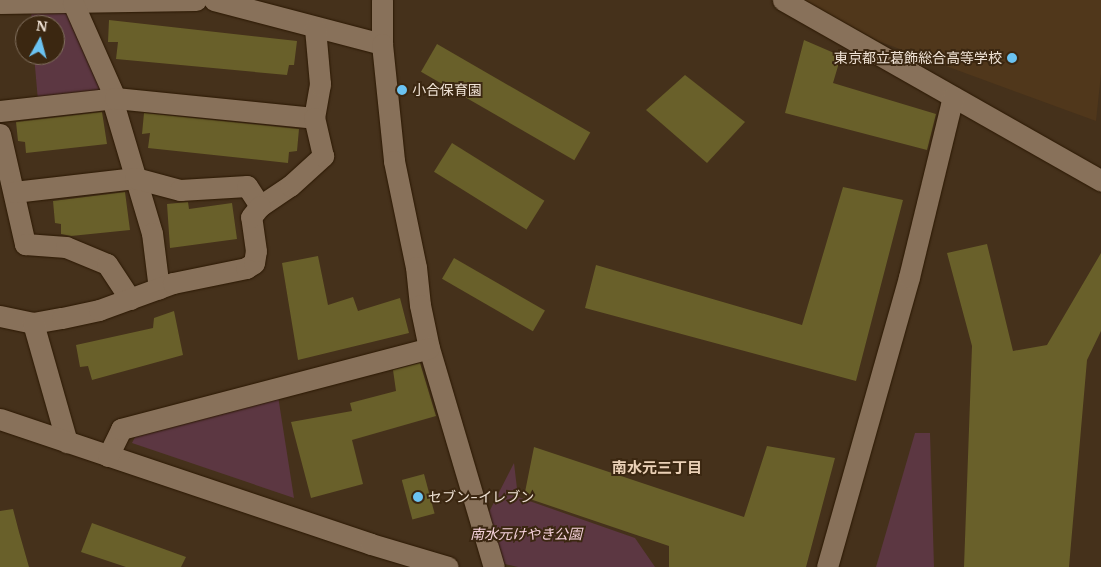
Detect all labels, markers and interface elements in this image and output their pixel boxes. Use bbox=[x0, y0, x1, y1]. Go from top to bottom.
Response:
north arrow bbox=[15, 15, 65, 65]
text: N bbox=[35, 16, 48, 36]
place label: 東京都立葛飾総合高等学校 bbox=[834, 50, 1002, 66]
marker: 東京都立葛飾総合高等学校 bbox=[1006, 52, 1018, 64]
place label: 小合保育園 bbox=[412, 82, 482, 98]
marker: 小合保育園 bbox=[396, 84, 408, 96]
district label: 南水元三丁目 bbox=[612, 459, 702, 477]
place label: セブン-イレブン bbox=[428, 489, 534, 505]
marker: セブン-イレブン bbox=[412, 491, 424, 503]
park label: 南水元けやき公園 bbox=[470, 526, 582, 542]

